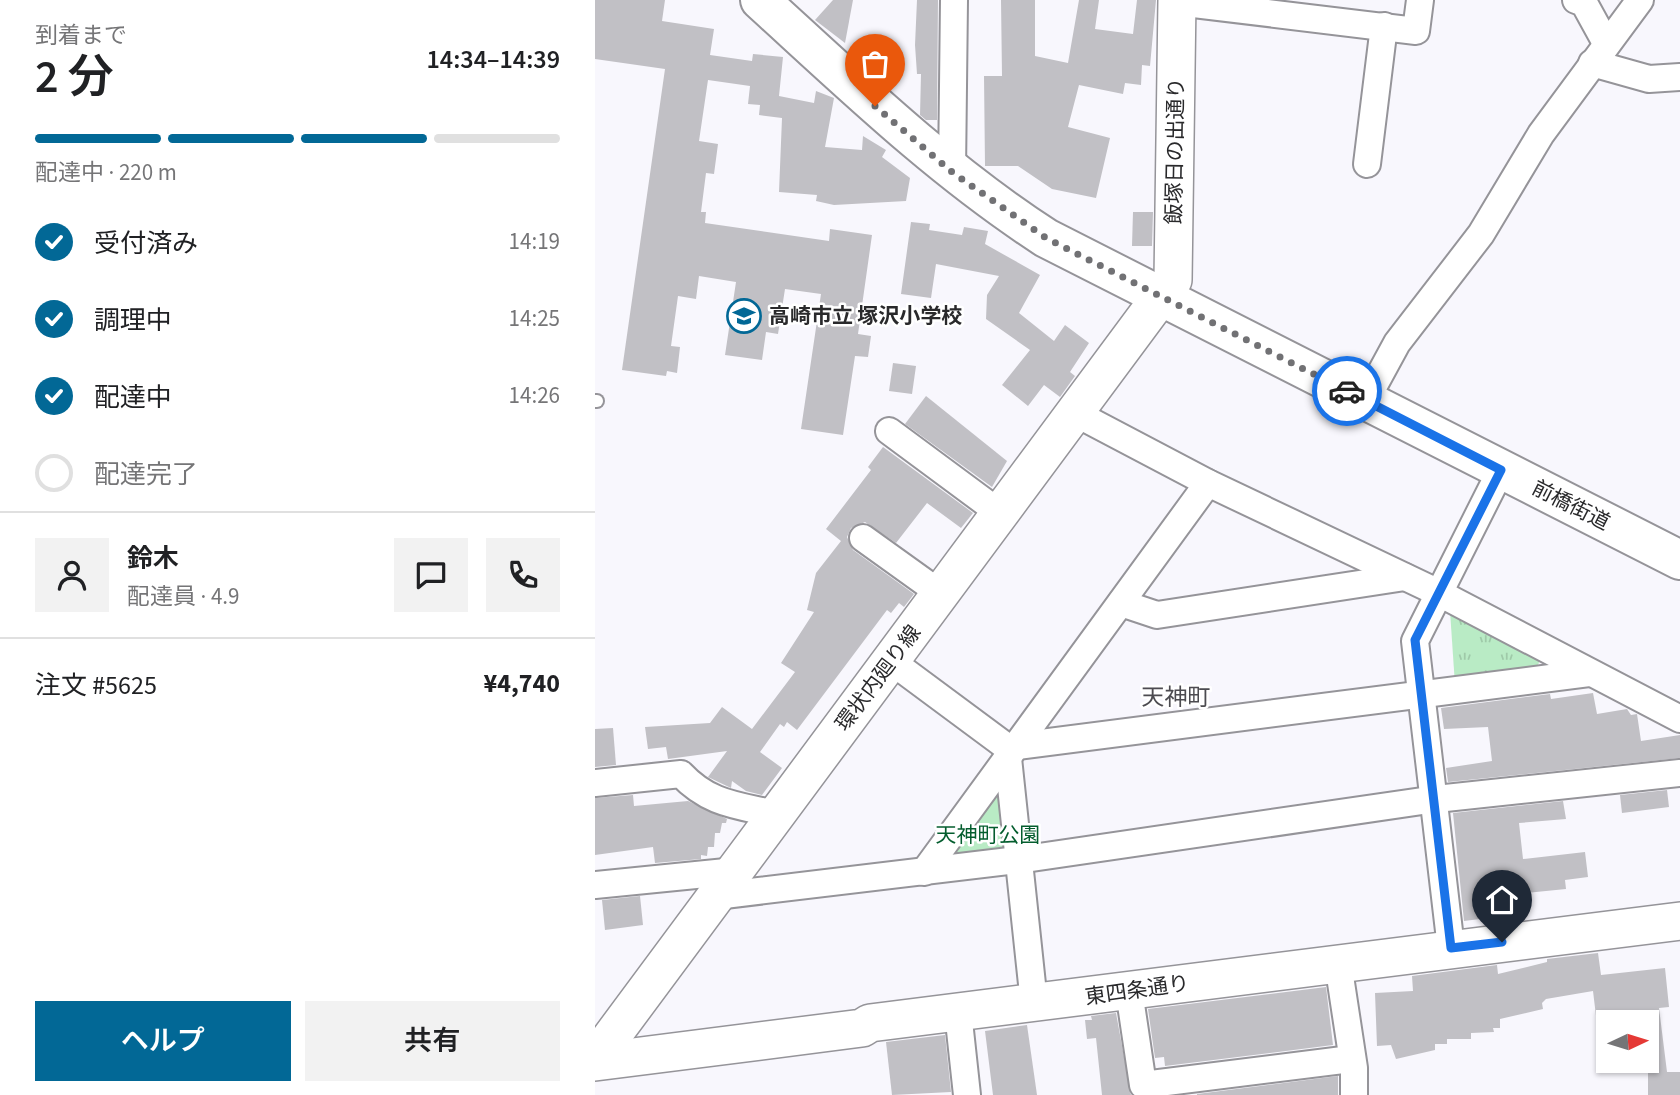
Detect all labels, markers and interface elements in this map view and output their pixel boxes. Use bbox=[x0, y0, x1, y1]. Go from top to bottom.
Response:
text: 到着まで bbox=[35, 19, 127, 52]
pin bbox=[845, 34, 905, 106]
text: 14:34–14:39 bbox=[427, 41, 560, 78]
text: 2 分 bbox=[35, 45, 114, 110]
icon: bag bbox=[856, 45, 894, 83]
street label: 飯塚日の出通り bbox=[1159, 77, 1191, 225]
text: 配達中 · 220 m bbox=[35, 156, 177, 189]
icon: check bbox=[35, 223, 73, 261]
text: 受付済み bbox=[94, 225, 198, 262]
text: 14:19 bbox=[509, 225, 560, 258]
school or university icon: 高崎市立 塚沢小学校 bbox=[725, 297, 763, 335]
icon: check bbox=[35, 300, 73, 338]
place label: 高崎市立 塚沢小学校 bbox=[769, 301, 962, 331]
text: 調理中 bbox=[94, 302, 172, 339]
text: 14:25 bbox=[509, 302, 560, 335]
courier bbox=[1312, 356, 1382, 426]
icon: car bbox=[1328, 372, 1366, 410]
icon: check bbox=[35, 377, 73, 415]
text: 配達中 bbox=[94, 379, 172, 416]
text: 14:26 bbox=[509, 379, 560, 412]
text: 配達完了 bbox=[94, 456, 198, 493]
street label: 前橋街道 bbox=[1527, 473, 1615, 537]
button: person bbox=[35, 538, 109, 612]
button: chat bbox=[394, 538, 468, 612]
button: phone bbox=[486, 538, 560, 612]
text: 鈴木 bbox=[127, 540, 179, 577]
text: 配達員 · 4.9 bbox=[127, 580, 240, 613]
street label: 環状内廻り線 bbox=[828, 619, 928, 737]
text: ¥4,740 bbox=[484, 665, 560, 702]
text: 注文 #5625 bbox=[35, 667, 157, 704]
district label: 天神町 bbox=[1142, 681, 1211, 714]
park label: 天神町公園 bbox=[936, 820, 1041, 850]
pin bbox=[1472, 870, 1532, 942]
icon: home bbox=[1483, 881, 1521, 919]
street label: 東四条通り bbox=[1083, 968, 1191, 1012]
button: ヘルプ bbox=[35, 1001, 291, 1081]
button: 共有 bbox=[305, 1001, 560, 1081]
north arrow bbox=[1596, 1010, 1659, 1073]
map controls bbox=[1596, 1010, 1659, 1073]

